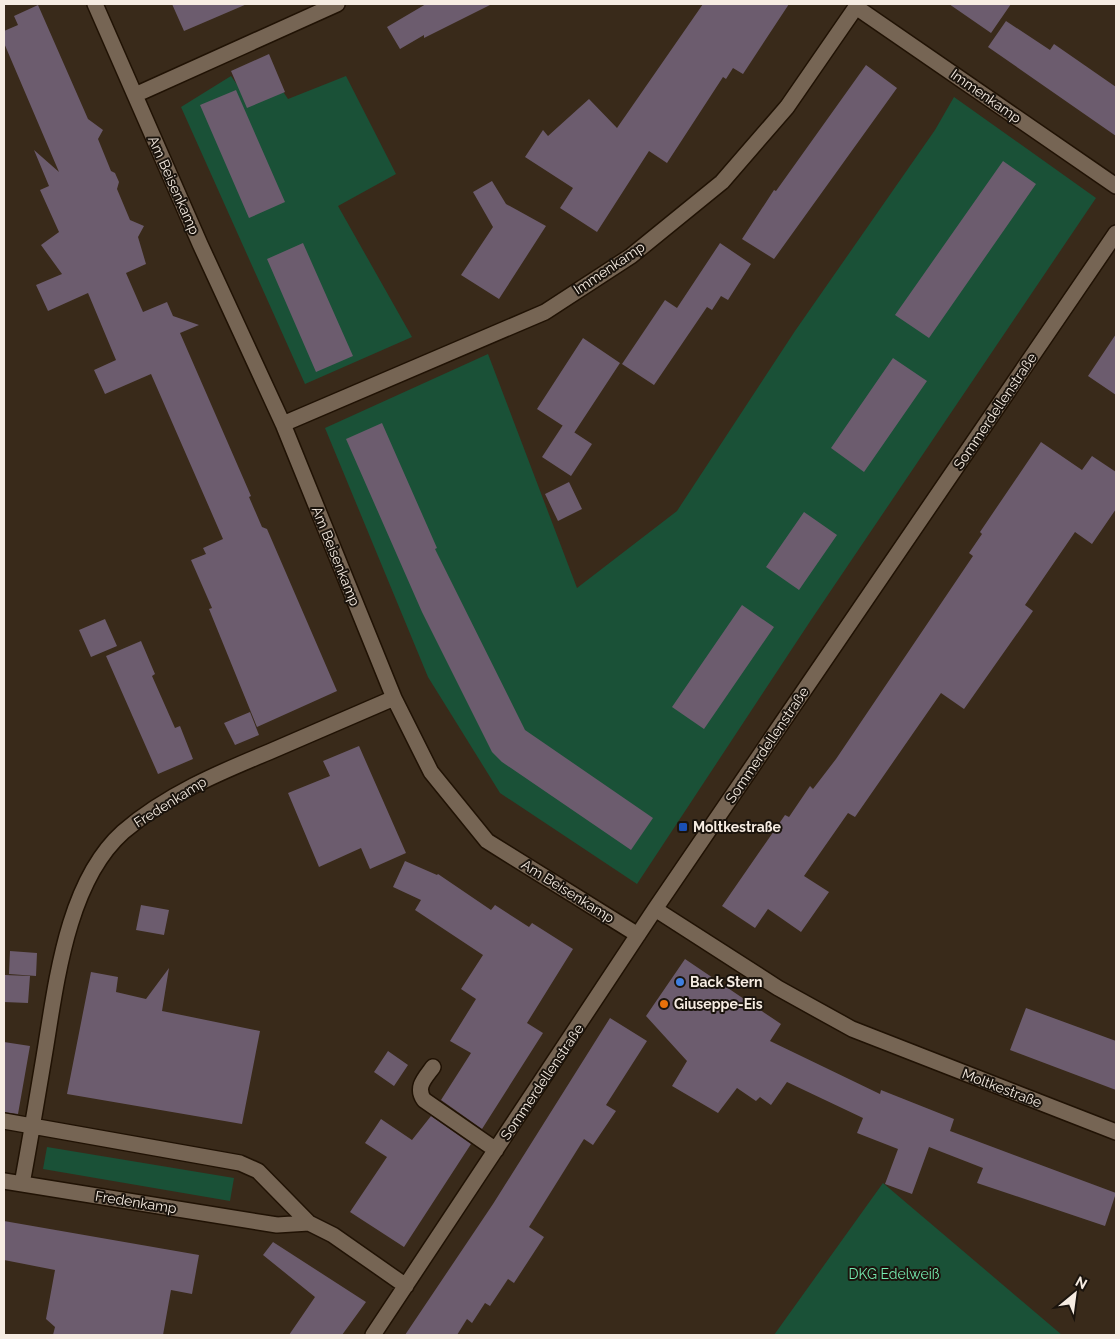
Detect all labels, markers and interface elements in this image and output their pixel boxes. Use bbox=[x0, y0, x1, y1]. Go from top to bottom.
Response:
street label: Immenkamp bbox=[948, 66, 1025, 126]
street label: Am Beisenkamp bbox=[145, 133, 203, 237]
street label: Immenkamp bbox=[570, 238, 648, 298]
street label: Sommerdellenstraße bbox=[950, 350, 1040, 472]
street label: Am Beisenkamp bbox=[309, 504, 363, 609]
street label: Sommerdellenstraße bbox=[722, 684, 812, 806]
street label: Fredenkamp bbox=[131, 773, 209, 831]
place label: Moltkestraße bbox=[693, 819, 782, 835]
marker: Moltkestraße bbox=[677, 821, 689, 833]
street label: Am Beisenkamp bbox=[519, 856, 618, 926]
place label: Back Stern bbox=[690, 974, 763, 990]
marker: Back Stern bbox=[674, 976, 686, 988]
place label: Giuseppe-Eis bbox=[674, 996, 763, 1012]
marker: Giuseppe-Eis bbox=[658, 998, 670, 1010]
street label: Sommerdellenstraße bbox=[497, 1021, 587, 1143]
street label: Moltkestraße bbox=[960, 1065, 1044, 1111]
street label: Fredenkamp bbox=[94, 1188, 178, 1216]
park label: DKG Edelweiß bbox=[849, 1266, 940, 1282]
north arrow bbox=[1050, 1269, 1100, 1319]
text: N bbox=[1073, 1273, 1090, 1292]

